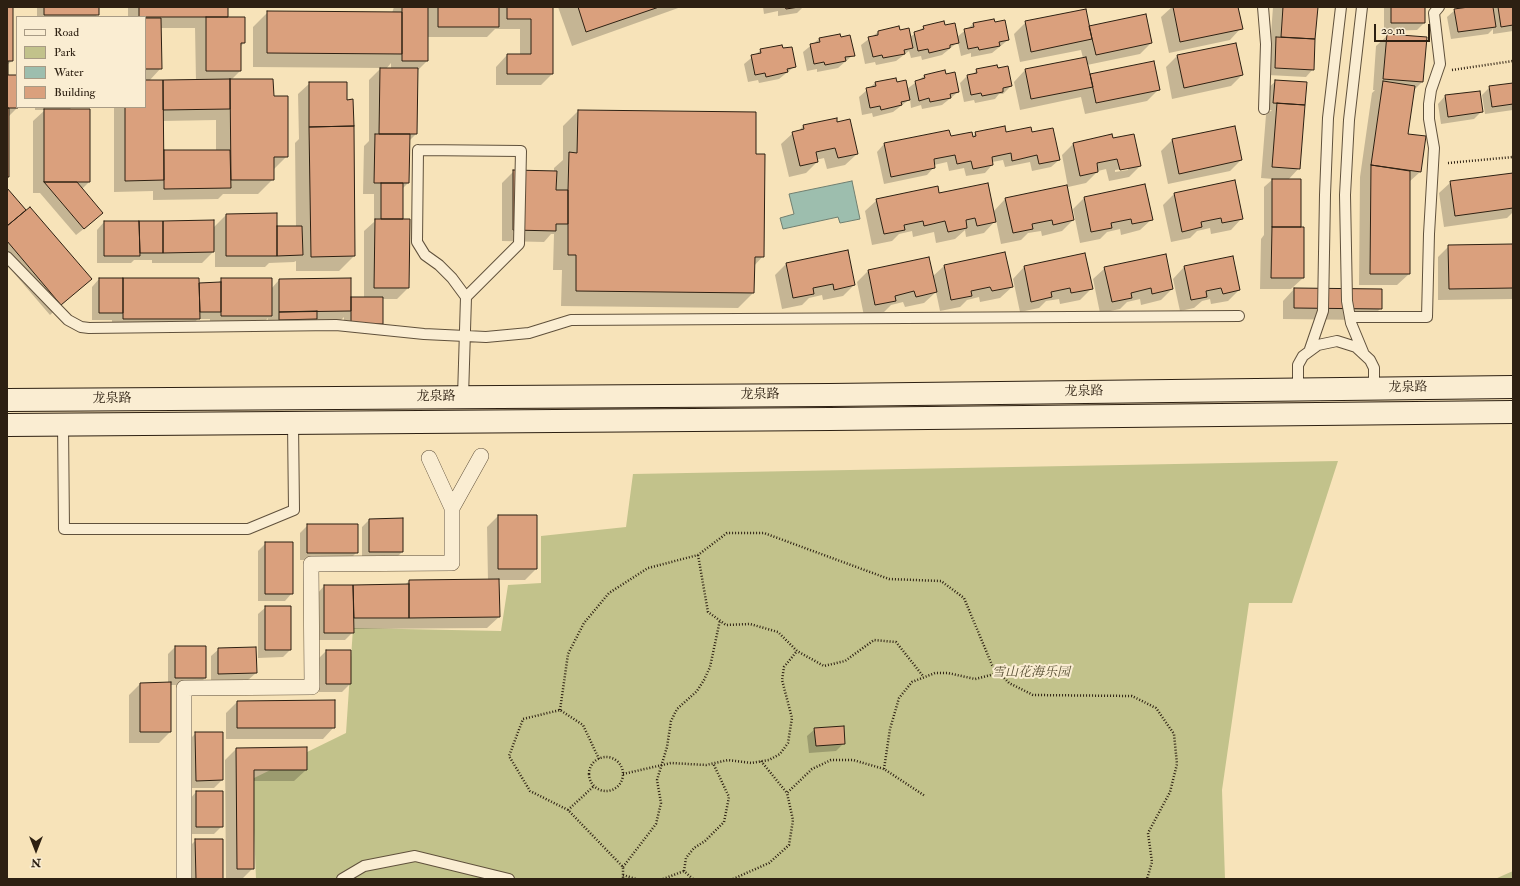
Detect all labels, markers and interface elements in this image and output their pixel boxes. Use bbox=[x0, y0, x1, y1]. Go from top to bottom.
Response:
legend bbox=[16, 16, 146, 108]
scale bar bbox=[1376, 16, 1432, 42]
text: 20 m bbox=[1381, 23, 1405, 38]
text: Road bbox=[54, 25, 79, 40]
text: Park bbox=[54, 45, 76, 60]
text: Water bbox=[54, 65, 83, 80]
text: Building bbox=[54, 85, 95, 100]
street label: 龙泉路 bbox=[1388, 380, 1428, 396]
street label: 龙泉路 bbox=[1064, 384, 1104, 400]
street label: 龙泉路 bbox=[741, 387, 779, 403]
street label: 龙泉路 bbox=[417, 389, 455, 405]
street label: 龙泉路 bbox=[93, 391, 131, 407]
park label: 雪山花海乐园 bbox=[992, 665, 1070, 681]
north arrow bbox=[16, 830, 56, 870]
text: N bbox=[31, 856, 41, 869]

